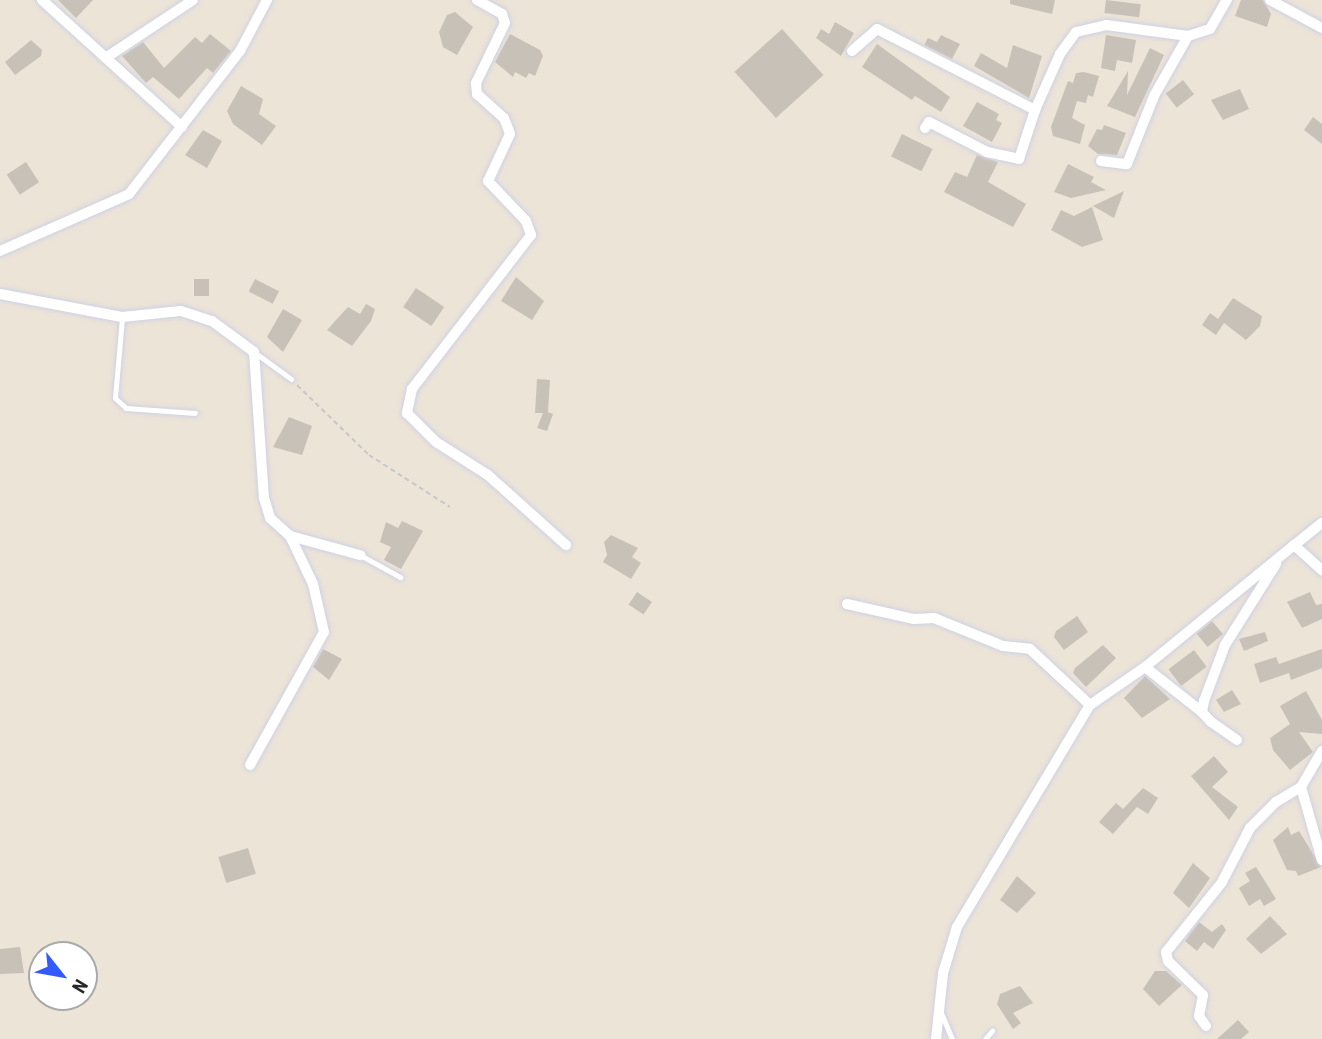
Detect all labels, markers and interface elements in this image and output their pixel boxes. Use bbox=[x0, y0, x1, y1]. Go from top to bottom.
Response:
north arrow bbox=[28, 941, 98, 1011]
text: N bbox=[67, 975, 93, 997]

